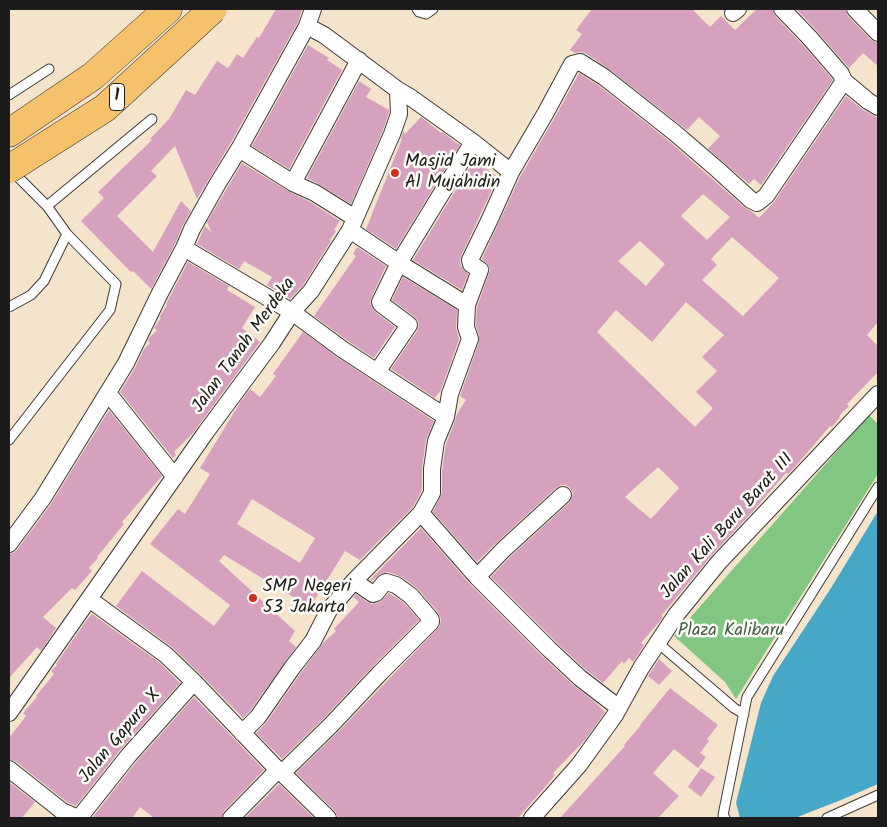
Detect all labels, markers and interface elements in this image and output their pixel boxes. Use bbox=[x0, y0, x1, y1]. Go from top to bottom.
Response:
road number: 1 bbox=[110, 84, 124, 110]
place label: Masjid Jami Al Mujahidin bbox=[405, 152, 500, 194]
marker: Masjid Jami Al Mujahidin bbox=[389, 167, 401, 179]
street label: Jalan Tanah Merdeka bbox=[189, 274, 301, 418]
street label: Jalan Kali Baru Barat III bbox=[657, 450, 799, 604]
place label: SMP Negeri 53 Jakarta bbox=[263, 577, 351, 620]
marker: SMP Negeri 53 Jakarta bbox=[247, 592, 259, 604]
park label: Plaza Kalibaru bbox=[678, 621, 784, 643]
street label: Jalan Gapura X bbox=[75, 686, 167, 788]

